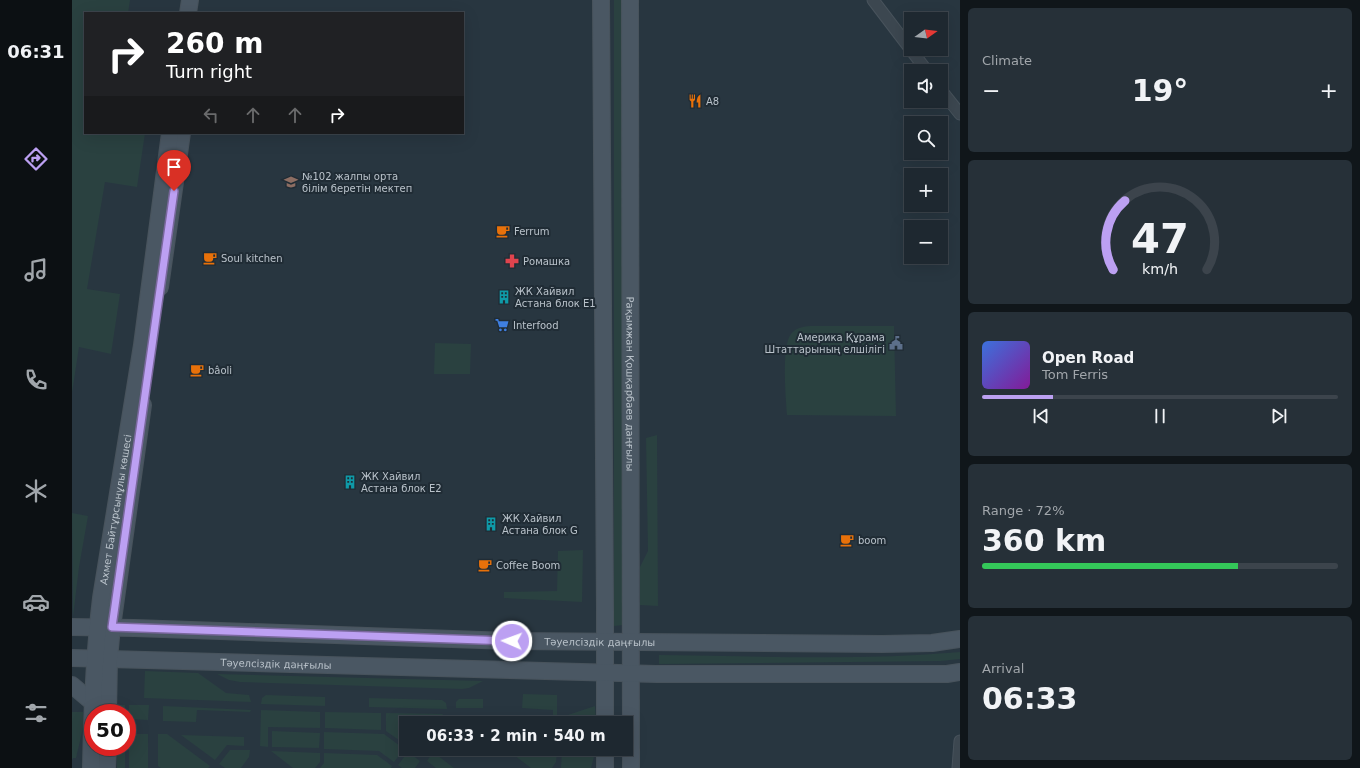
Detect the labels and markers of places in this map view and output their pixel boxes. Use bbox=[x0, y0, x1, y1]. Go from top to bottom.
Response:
restaurant icon: А8 bbox=[687, 93, 703, 109]
place label: А8 bbox=[706, 96, 719, 107]
pin bbox=[157, 150, 191, 191]
place label: №102 жалпы орта білім беретін мектеп bbox=[302, 171, 412, 194]
school or university icon: №102 жалпы орта білім беретін мектеп bbox=[283, 174, 299, 190]
cafe icon: Ferrum bbox=[495, 223, 511, 239]
place label: Ferrum bbox=[514, 226, 549, 237]
cafe icon: Soul kitchen bbox=[202, 250, 218, 266]
place label: Soul kitchen bbox=[221, 253, 283, 264]
pharmacy icon: Ромашка bbox=[504, 253, 520, 269]
place label: Ромашка bbox=[523, 256, 570, 267]
place label: ЖК Хайвил Астана блок E1 bbox=[515, 286, 596, 309]
building icon: ЖК Хайвил Астана блок E1 bbox=[496, 289, 512, 305]
supermarket icon: Interfood bbox=[494, 317, 510, 333]
place label: Interfood bbox=[513, 320, 559, 331]
place label: Америка Құрама Штаттарының елшілігі bbox=[764, 332, 885, 355]
public building icon: Америка Құрама Штаттарының елшілігі bbox=[888, 335, 904, 351]
cafe icon: bâoli bbox=[189, 362, 205, 378]
place label: bâoli bbox=[208, 365, 232, 376]
place label: ЖК Хайвил Астана блок E2 bbox=[361, 471, 442, 494]
building icon: ЖК Хайвил Астана блок E2 bbox=[342, 474, 358, 490]
place label: ЖК Хайвил Астана блок G bbox=[502, 513, 578, 536]
building icon: ЖК Хайвил Астана блок G bbox=[483, 516, 499, 532]
cafe icon: boom bbox=[839, 532, 855, 548]
place label: boom bbox=[858, 535, 886, 546]
cafe icon: Coffee Boom bbox=[477, 557, 493, 573]
place label: Coffee Boom bbox=[496, 560, 560, 571]

